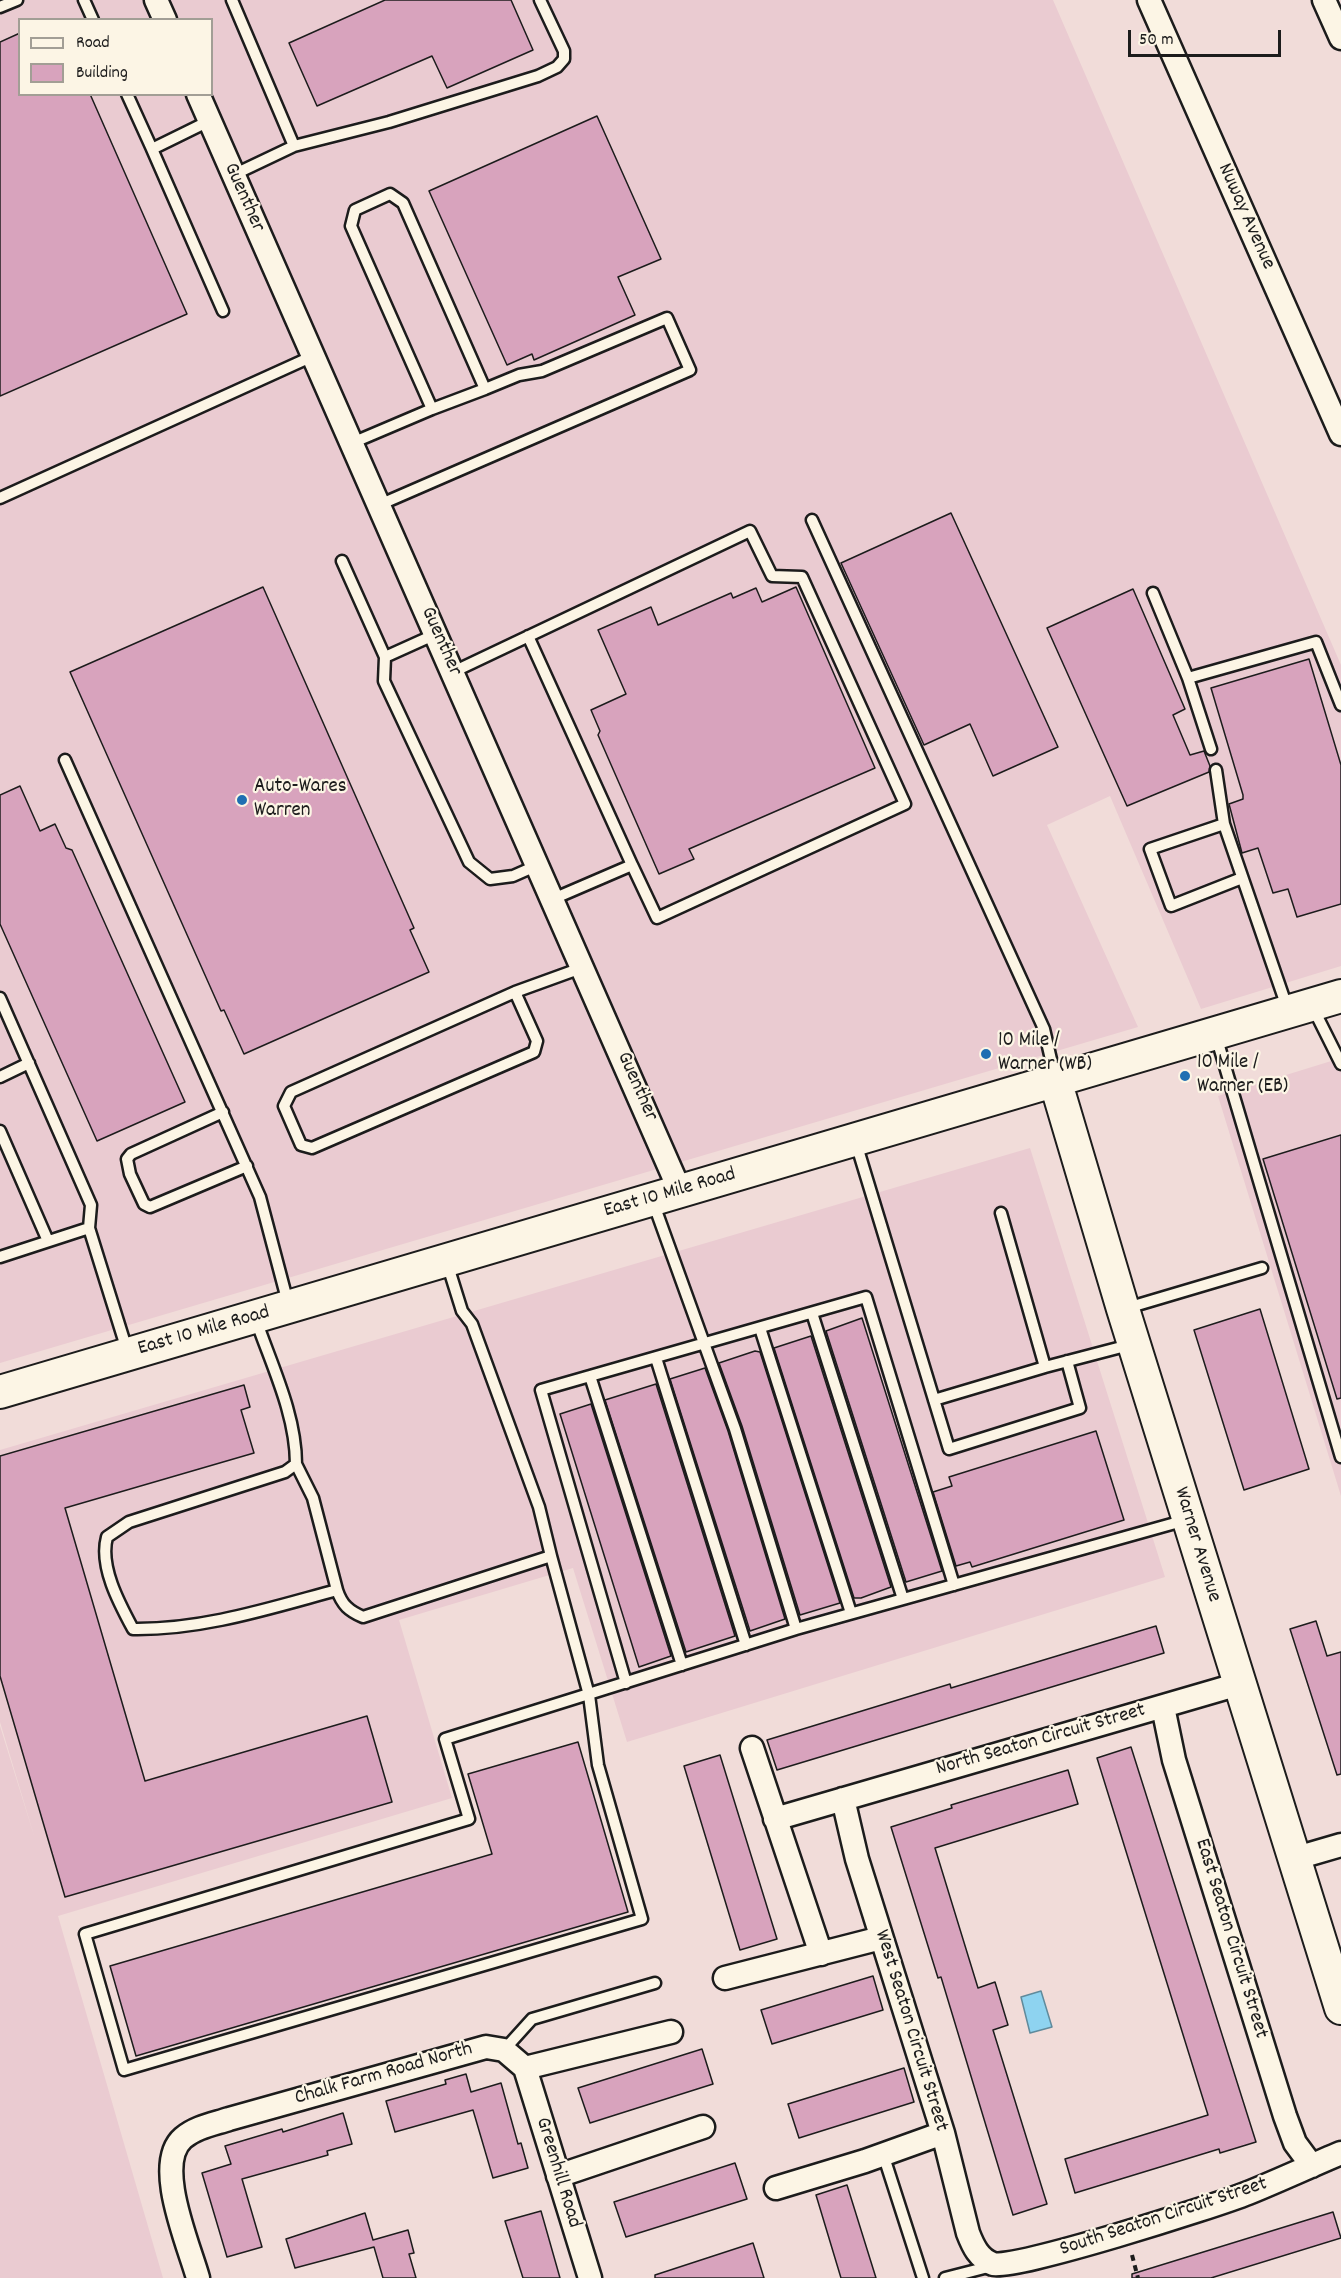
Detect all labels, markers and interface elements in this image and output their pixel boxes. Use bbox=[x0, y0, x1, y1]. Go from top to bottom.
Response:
legend bbox=[18, 18, 213, 96]
scale bar bbox=[1131, 18, 1284, 56]
text: 50 m bbox=[1139, 28, 1174, 53]
text: Road bbox=[76, 31, 110, 56]
text: Building bbox=[76, 61, 128, 86]
street label: Guenther bbox=[217, 160, 269, 236]
street label: Nuway Avenue bbox=[1210, 160, 1280, 274]
street label: Guenther bbox=[414, 604, 466, 680]
place label: Auto-Wares Warren bbox=[254, 775, 347, 825]
marker: Auto-Wares Warren bbox=[235, 793, 249, 807]
place label: 10 Mile / Warner (WB) bbox=[998, 1029, 1092, 1079]
marker: 10 Mile / Warner (WB) bbox=[979, 1047, 993, 1061]
street label: Guenther bbox=[610, 1049, 662, 1125]
place label: 10 Mile / Warner (EB) bbox=[1197, 1051, 1288, 1101]
marker: 10 Mile / Warner (EB) bbox=[1178, 1069, 1192, 1083]
street label: East 10 Mile Road bbox=[601, 1163, 739, 1225]
street label: East 10 Mile Road bbox=[135, 1301, 273, 1363]
street label: Warner Avenue bbox=[1167, 1485, 1225, 1605]
street label: North Seaton Circuit Street bbox=[933, 1699, 1149, 1783]
street label: East Seaton Circuit Street bbox=[1188, 1836, 1272, 2042]
street label: West Seaton Circuit Street bbox=[867, 1927, 953, 2135]
street label: Chalk Farm Road North bbox=[292, 2038, 476, 2112]
street label: Greenhill Road bbox=[528, 2115, 586, 2231]
street label: South Seaton Circuit Street bbox=[1057, 2173, 1271, 2263]

